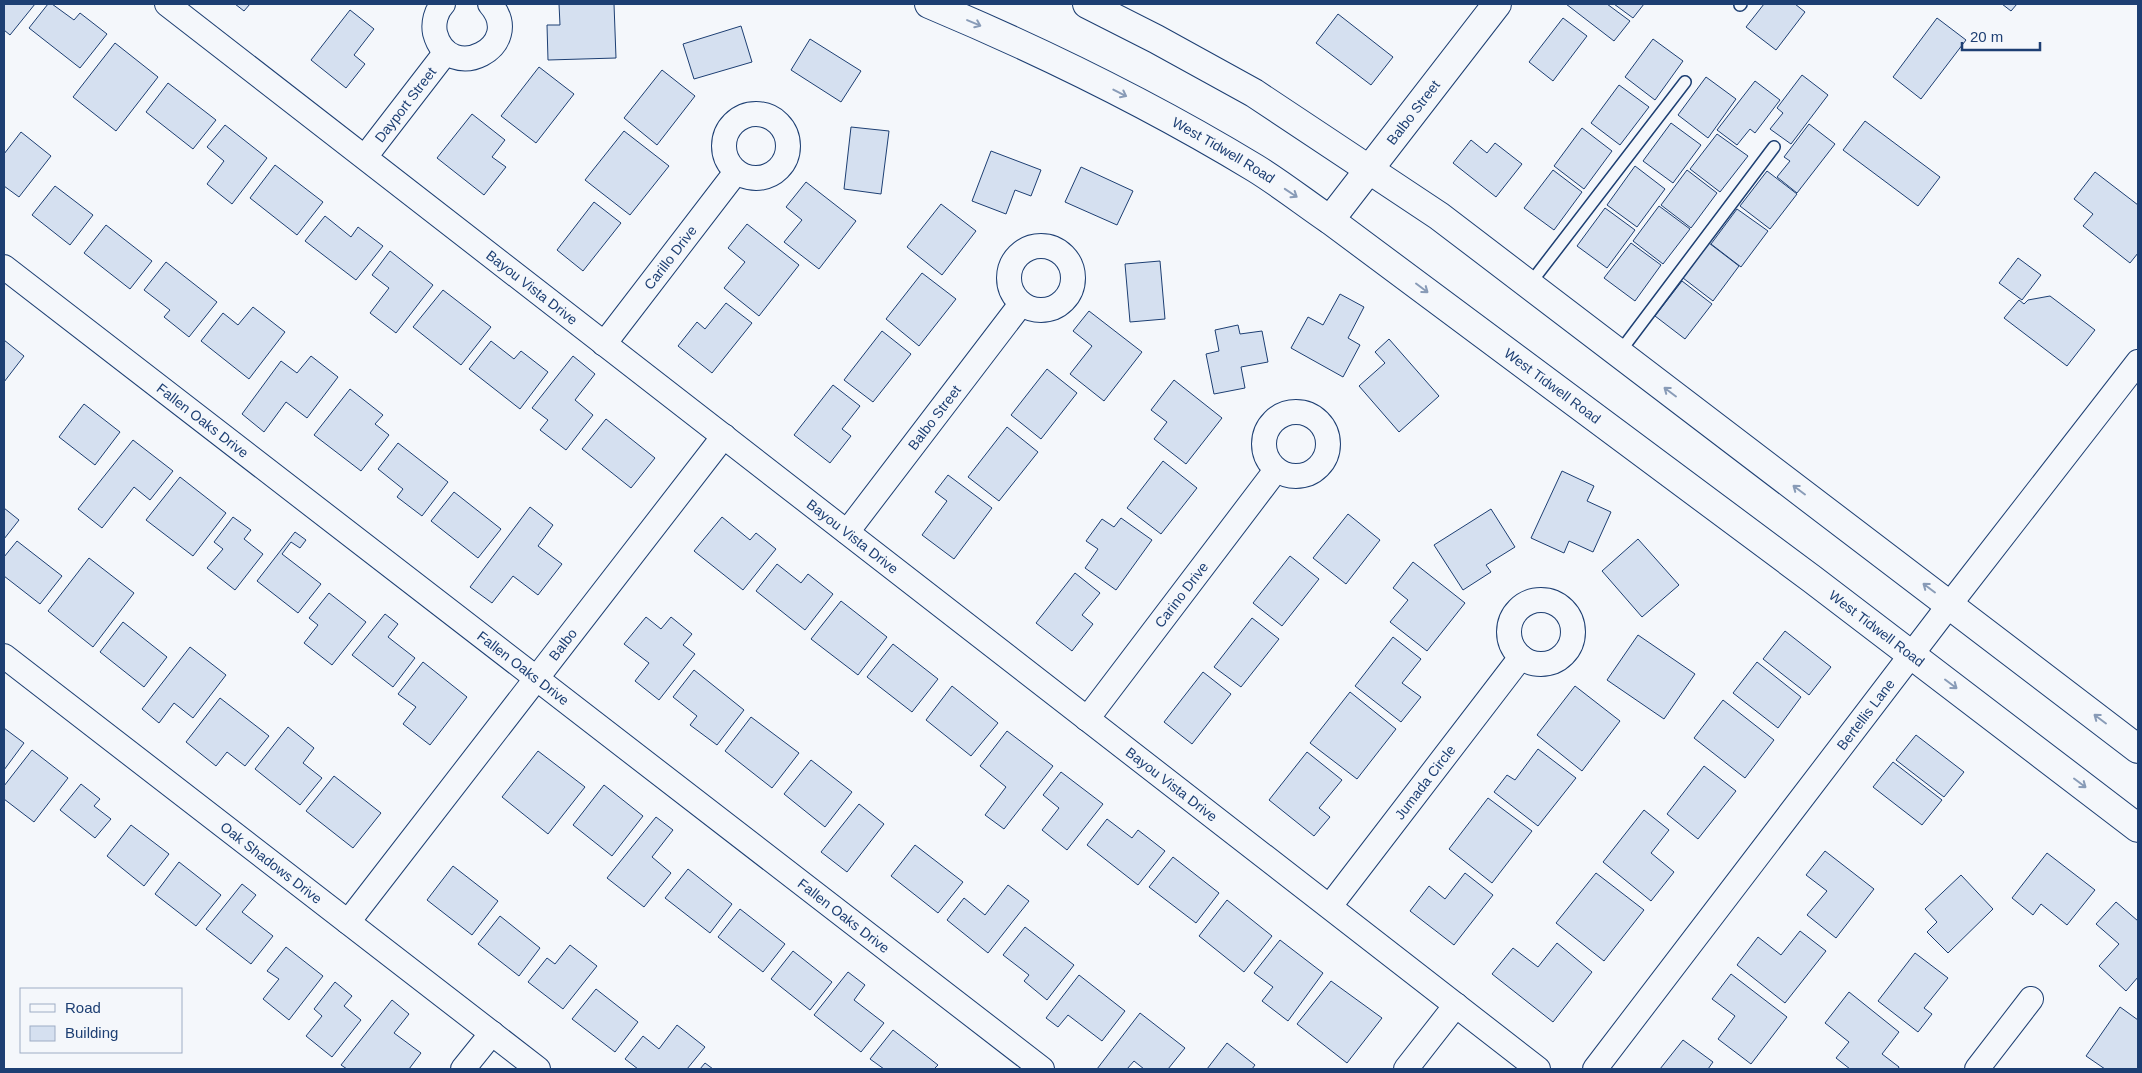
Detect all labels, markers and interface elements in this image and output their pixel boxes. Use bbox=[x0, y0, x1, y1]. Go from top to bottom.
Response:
one-way arrow bbox=[966, 18, 981, 28]
scale bar bbox=[1962, 20, 2040, 52]
text: 20 m bbox=[1970, 28, 2003, 45]
street label: Dayport Street bbox=[371, 64, 439, 145]
street label: Balbo Street bbox=[1383, 77, 1443, 148]
one-way arrow bbox=[1112, 89, 1127, 99]
street label: West Tidwell Road bbox=[1170, 114, 1278, 186]
one-way arrow bbox=[1284, 188, 1298, 198]
street label: Carillo Drive bbox=[641, 222, 700, 293]
street label: Bayou Vista Drive bbox=[483, 247, 581, 328]
one-way arrow bbox=[1415, 283, 1428, 294]
street label: West Tidwell Road bbox=[1501, 345, 1604, 427]
street label: Fallen Oaks Drive bbox=[154, 380, 252, 461]
street label: Balbo Street bbox=[905, 382, 964, 453]
one-way arrow bbox=[1664, 386, 1677, 397]
one-way arrow bbox=[1792, 485, 1806, 495]
street label: Bayou Vista Drive bbox=[804, 496, 901, 577]
street label: Carino Drive bbox=[1151, 559, 1211, 631]
one-way arrow bbox=[1923, 583, 1936, 594]
street label: West Tidwell Road bbox=[1826, 587, 1928, 670]
street label: Balbo bbox=[545, 625, 580, 663]
street label: Fallen Oaks Drive bbox=[474, 628, 572, 709]
street label: Bertellis Lane bbox=[1834, 676, 1898, 753]
one-way arrow bbox=[1944, 679, 1958, 689]
one-way arrow bbox=[2093, 714, 2106, 725]
street label: Jumada Circle bbox=[1391, 742, 1459, 823]
street label: Bayou Vista Drive bbox=[1123, 744, 1220, 825]
one-way arrow bbox=[2073, 777, 2086, 788]
street label: Oak Shadows Drive bbox=[217, 819, 325, 907]
street label: Fallen Oaks Drive bbox=[795, 875, 893, 956]
legend bbox=[20, 988, 182, 1053]
text: Road bbox=[65, 999, 101, 1016]
text: Building bbox=[65, 1024, 118, 1041]

